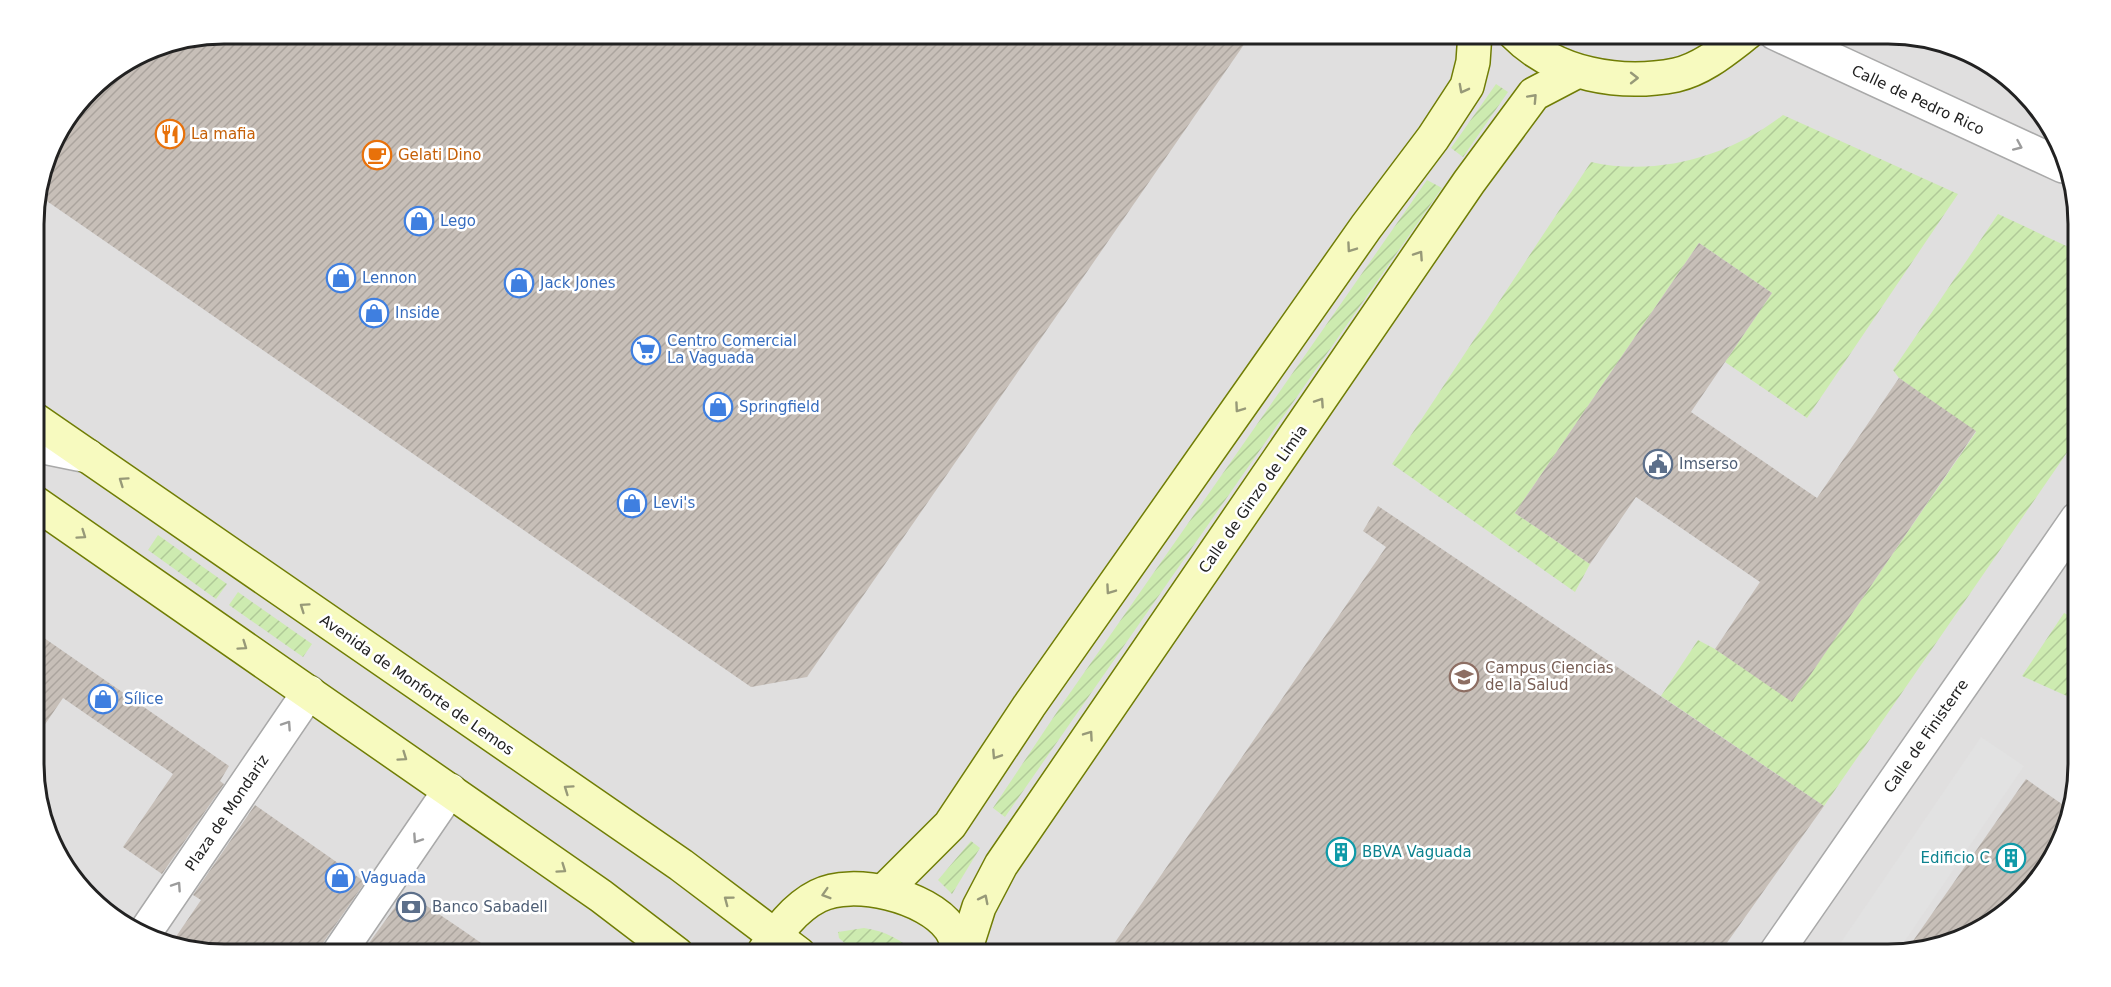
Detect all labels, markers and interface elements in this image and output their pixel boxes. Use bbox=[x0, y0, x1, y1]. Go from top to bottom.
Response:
street label: Calle de Pedro Rico bbox=[1849, 61, 1987, 139]
one-way arrow bbox=[1630, 72, 1639, 84]
one-way arrow bbox=[1459, 83, 1470, 94]
one-way arrow bbox=[1526, 94, 1537, 104]
restaurant icon: La mafia bbox=[154, 118, 186, 150]
place label: La mafia bbox=[191, 125, 256, 143]
one-way arrow bbox=[2012, 138, 2023, 150]
cafe icon: Gelati Dino bbox=[361, 139, 393, 171]
place label: Gelati Dino bbox=[398, 146, 481, 164]
shop icon: Lego bbox=[403, 205, 435, 237]
place label: Lego bbox=[440, 212, 476, 230]
one-way arrow bbox=[1347, 242, 1358, 253]
one-way arrow bbox=[1411, 251, 1422, 262]
shop icon: Lennon bbox=[325, 262, 357, 294]
shop icon: Jack Jones bbox=[503, 267, 535, 299]
place label: Lennon bbox=[362, 269, 417, 287]
place label: Jack Jones bbox=[539, 274, 616, 292]
shop icon: Inside bbox=[358, 297, 390, 329]
place label: Inside bbox=[395, 304, 440, 322]
place label: Centro Comercial La Vaguada bbox=[667, 332, 797, 367]
supermarket icon: Centro Comercial La Vaguada bbox=[630, 334, 662, 366]
shop icon: Springfield bbox=[702, 391, 734, 423]
place label: Springfield bbox=[739, 398, 820, 416]
one-way arrow bbox=[1313, 398, 1324, 409]
one-way arrow bbox=[1235, 401, 1246, 412]
street label: Calle de Ginzo de Limia bbox=[1195, 421, 1311, 577]
public building icon: Imserso bbox=[1642, 448, 1674, 480]
place label: Imserso bbox=[1679, 455, 1738, 473]
one-way arrow bbox=[118, 477, 129, 488]
shop icon: Levi's bbox=[616, 487, 648, 519]
place label: Levi's bbox=[653, 494, 695, 512]
one-way arrow bbox=[76, 528, 87, 539]
one-way arrow bbox=[1106, 584, 1117, 595]
one-way arrow bbox=[299, 603, 310, 614]
street label: Avenida de Monforte de Lemos bbox=[317, 611, 518, 759]
one-way arrow bbox=[236, 639, 247, 650]
place label: Campus Ciencias de la Salud bbox=[1485, 659, 1614, 694]
school or university icon: Campus Ciencias de la Salud bbox=[1448, 661, 1480, 693]
street label: Calle de Finisterre bbox=[1880, 676, 1972, 796]
shop icon: Sílice bbox=[87, 683, 119, 715]
place label: Sílice bbox=[124, 690, 164, 708]
one-way arrow bbox=[280, 721, 291, 732]
one-way arrow bbox=[1082, 731, 1093, 742]
one-way arrow bbox=[993, 748, 1004, 759]
one-way arrow bbox=[396, 750, 407, 761]
street label: Plaza de Mondariz bbox=[181, 751, 273, 875]
one-way arrow bbox=[563, 785, 574, 796]
one-way arrow bbox=[413, 833, 425, 843]
building icon: BBVA Vaguada bbox=[1325, 836, 1357, 868]
building icon: Edificio C bbox=[1995, 842, 2027, 874]
place label: BBVA Vaguada bbox=[1362, 843, 1472, 861]
place label: Edificio C bbox=[1921, 849, 1990, 867]
shop icon: Vaguada bbox=[324, 862, 356, 894]
one-way arrow bbox=[556, 862, 567, 873]
place label: Vaguada bbox=[361, 869, 426, 887]
one-way arrow bbox=[170, 882, 181, 893]
one-way arrow bbox=[821, 887, 832, 899]
bank icon: Banco Sabadell bbox=[395, 891, 427, 923]
one-way arrow bbox=[976, 894, 988, 905]
one-way arrow bbox=[723, 896, 734, 907]
place label: Banco Sabadell bbox=[432, 898, 548, 916]

